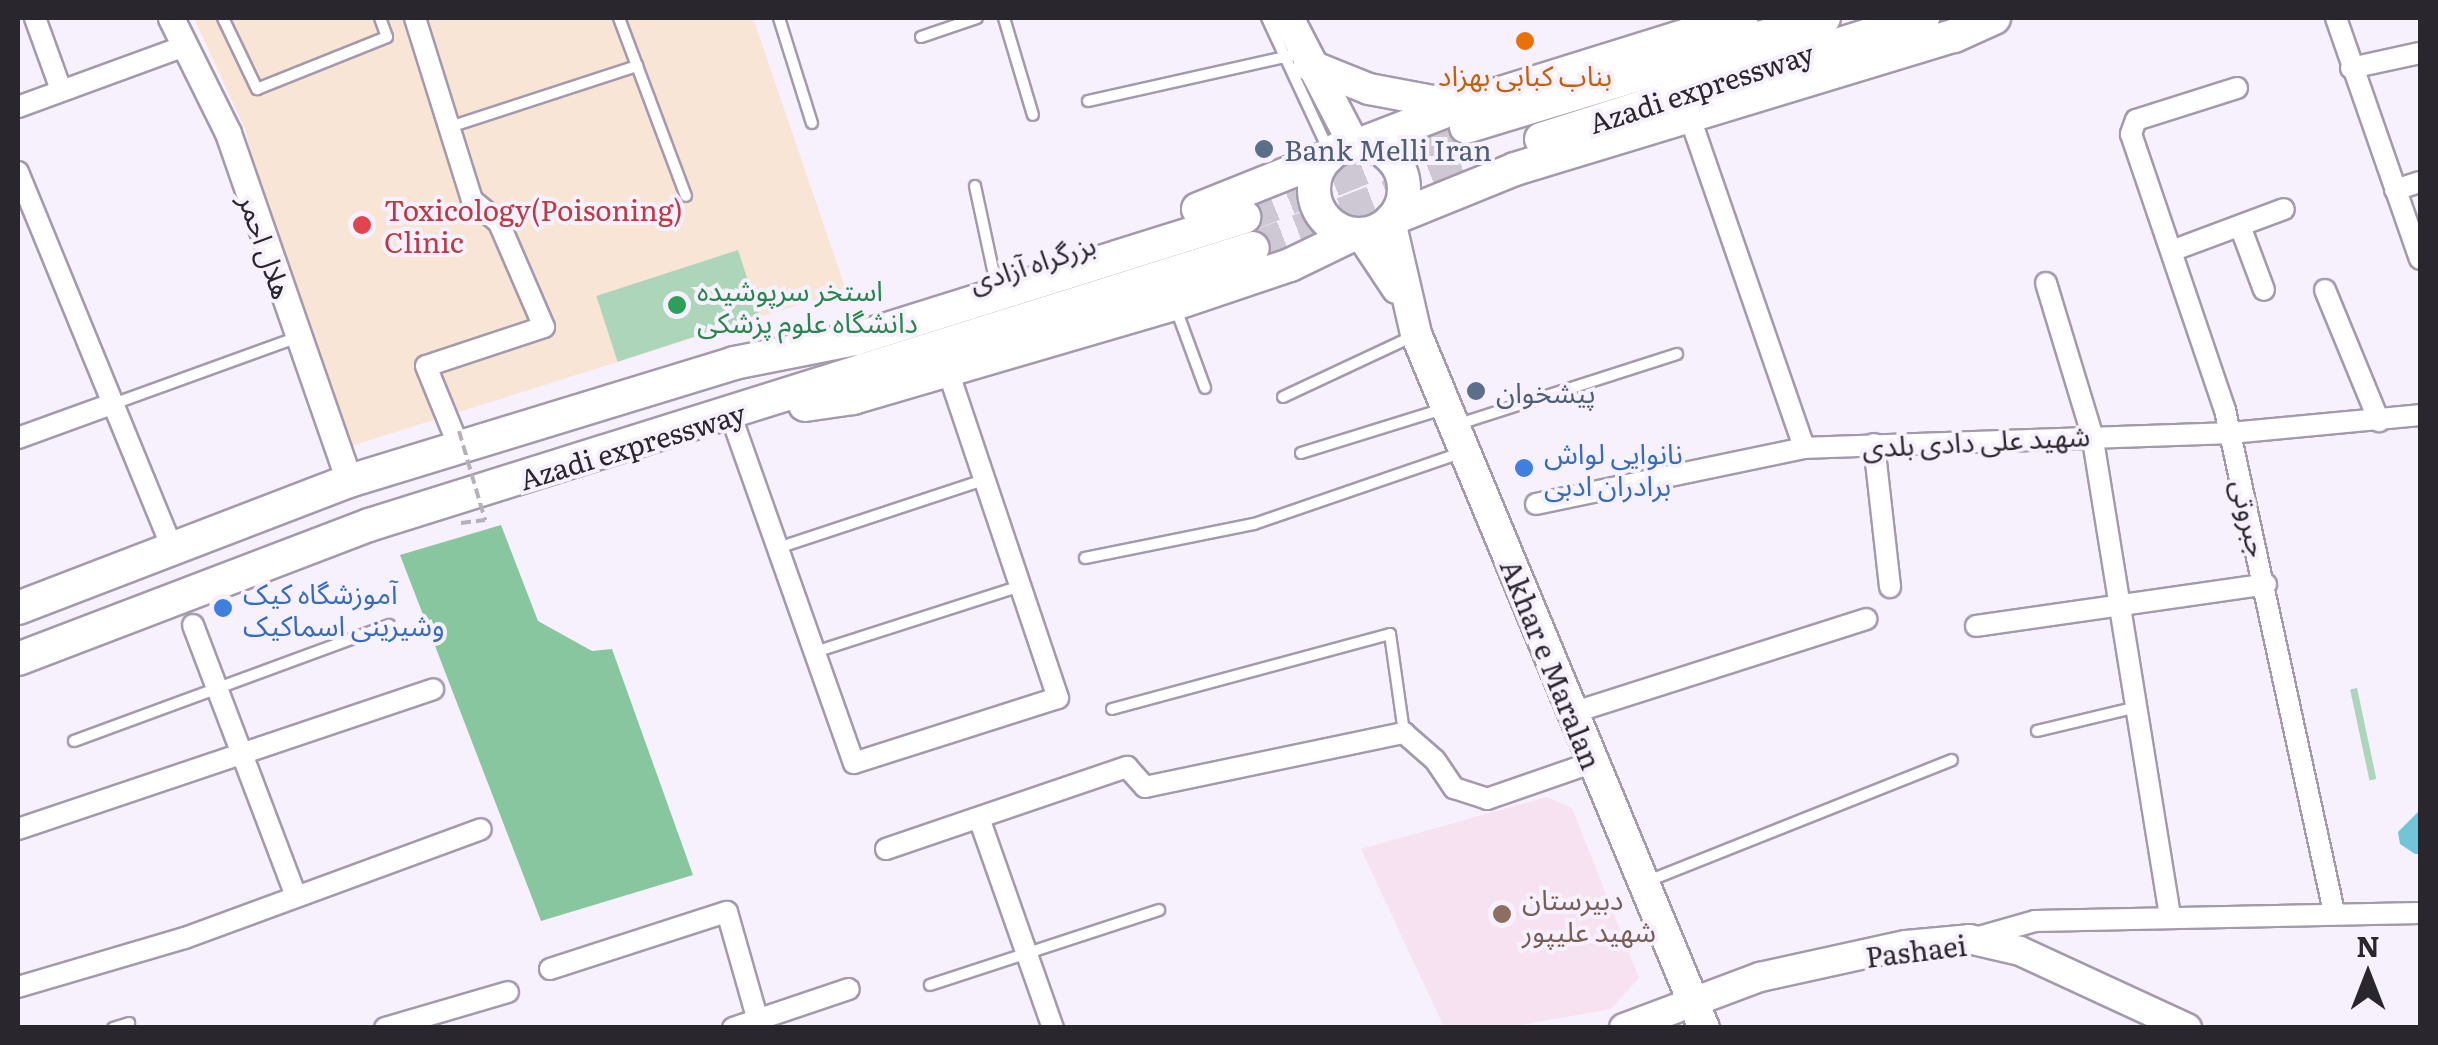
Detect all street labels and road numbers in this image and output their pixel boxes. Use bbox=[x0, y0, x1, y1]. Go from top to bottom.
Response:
street label: Azadi expressway bbox=[1584, 35, 1818, 139]
street label: هلال احمر bbox=[233, 189, 301, 303]
street label: بزرگراه آزادی bbox=[965, 226, 1099, 298]
street label: Azadi expressway bbox=[515, 395, 749, 495]
street label: شهید علی دادی بلدی bbox=[1861, 417, 2091, 463]
street label: جبروتی bbox=[2226, 476, 2276, 560]
street label: Akhar e Maralan bbox=[1495, 554, 1609, 774]
street label: Pashaei bbox=[1864, 927, 1968, 973]

